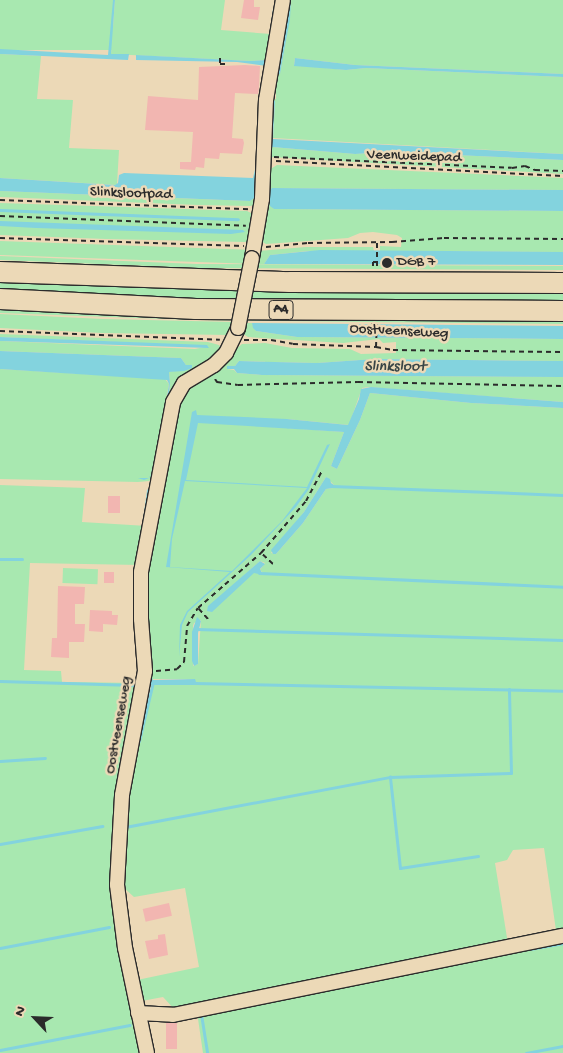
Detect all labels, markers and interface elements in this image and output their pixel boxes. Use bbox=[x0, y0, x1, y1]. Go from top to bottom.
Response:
street label: Veenweidepad bbox=[366, 146, 462, 168]
street label: Slinkslootpad bbox=[90, 184, 172, 204]
place label: DGB 7 bbox=[397, 254, 435, 272]
marker: DGB 7 bbox=[381, 257, 393, 269]
road number: A4 bbox=[268, 298, 294, 322]
street label: Oostveenseweg bbox=[349, 320, 449, 344]
water label: Slinksloot bbox=[364, 358, 426, 378]
street label: Oostveenseweg bbox=[102, 675, 136, 775]
north arrow bbox=[10, 993, 60, 1043]
text: N bbox=[11, 1004, 31, 1019]

